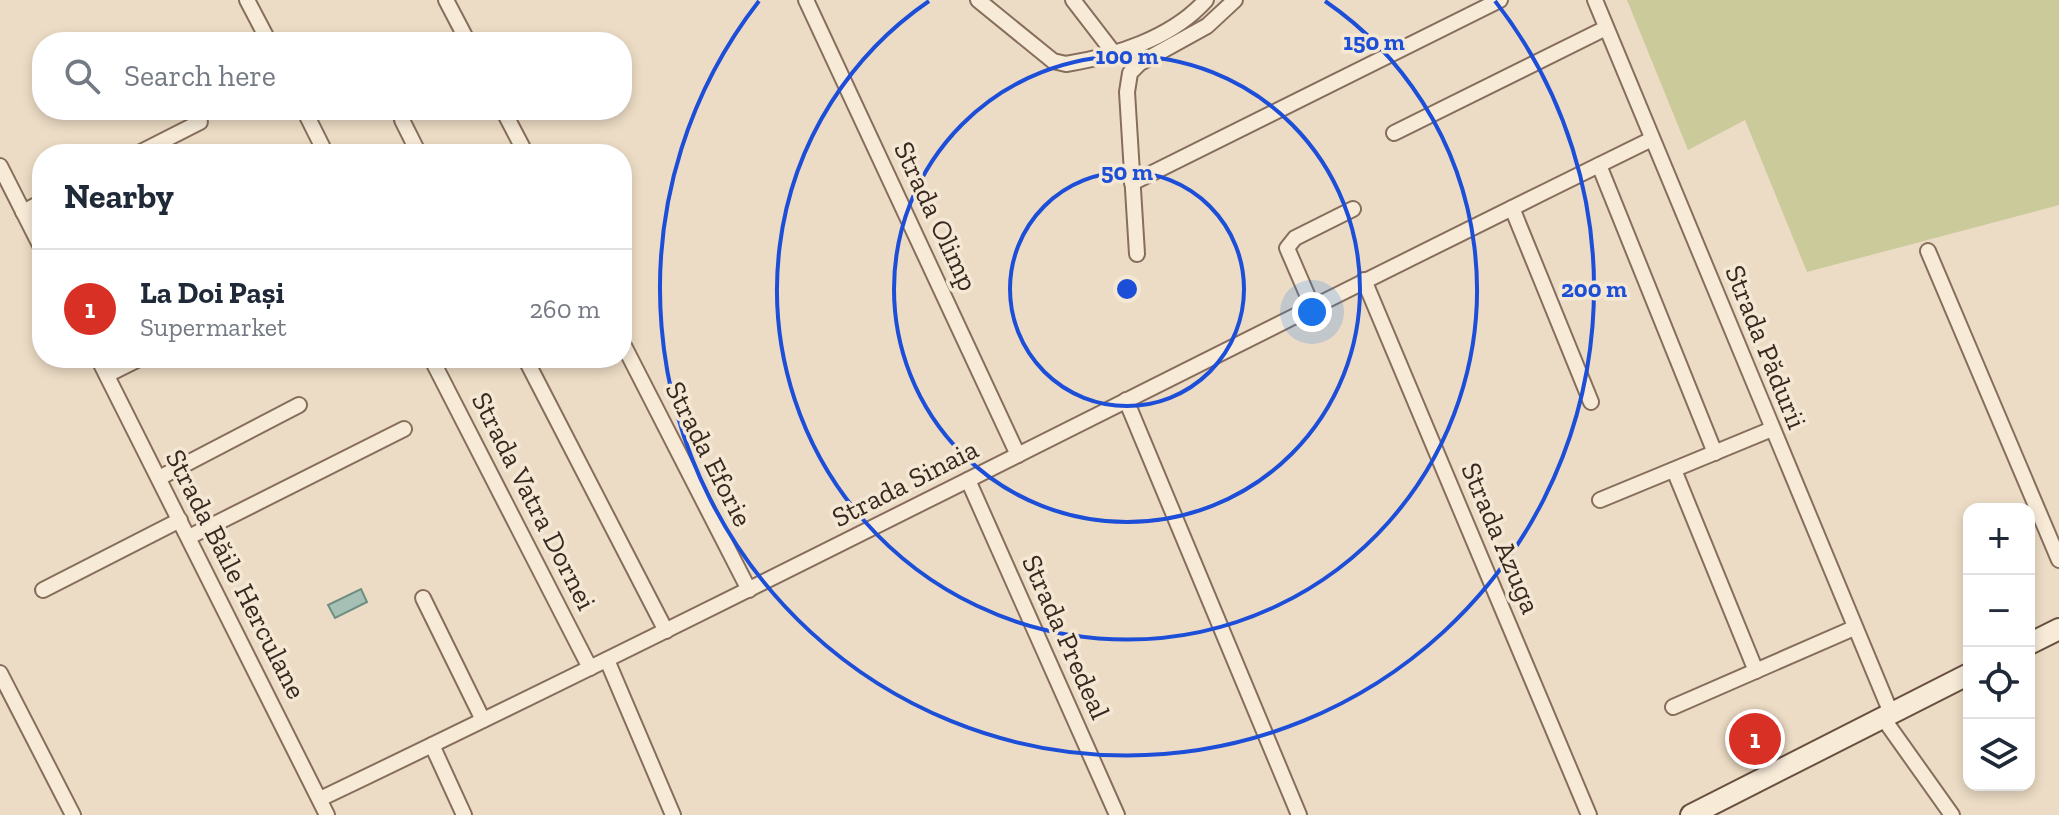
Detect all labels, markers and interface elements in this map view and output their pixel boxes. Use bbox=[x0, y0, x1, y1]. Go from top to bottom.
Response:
text: 150 m bbox=[1343, 27, 1405, 56]
search box bbox=[32, 32, 632, 120]
text: 100 m bbox=[1096, 41, 1158, 70]
icon: search bbox=[60, 54, 104, 98]
text: Search here bbox=[124, 58, 276, 94]
street label: Strada Olimp bbox=[887, 136, 985, 296]
text: 50 m bbox=[1101, 157, 1153, 186]
text: Nearby bbox=[64, 176, 174, 217]
street label: Strada Pădurii bbox=[1718, 260, 1814, 434]
text: 200 m bbox=[1561, 274, 1627, 303]
text: La Doi Pași bbox=[140, 275, 284, 311]
centre of rings bbox=[1113, 275, 1141, 303]
your location bbox=[1292, 292, 1332, 332]
text: 1 bbox=[85, 293, 95, 325]
text: 260 m bbox=[529, 293, 600, 325]
text: Supermarket bbox=[140, 311, 287, 343]
street label: Strada Eforie bbox=[658, 376, 760, 532]
street label: Strada Vatra Dornei bbox=[465, 387, 603, 615]
street label: Strada Sinaia bbox=[826, 432, 984, 534]
street label: Strada Băile Herculane bbox=[159, 444, 313, 704]
street label: Strada Azuga bbox=[1454, 458, 1548, 619]
map controls bbox=[1963, 503, 2035, 791]
button: + bbox=[1963, 503, 2035, 575]
street label: Strada Predeal bbox=[1015, 550, 1117, 724]
button: − bbox=[1963, 575, 2035, 647]
button: locate bbox=[1963, 647, 2035, 719]
pin: 1 bbox=[1729, 709, 1781, 769]
button: layers bbox=[1963, 719, 2035, 791]

